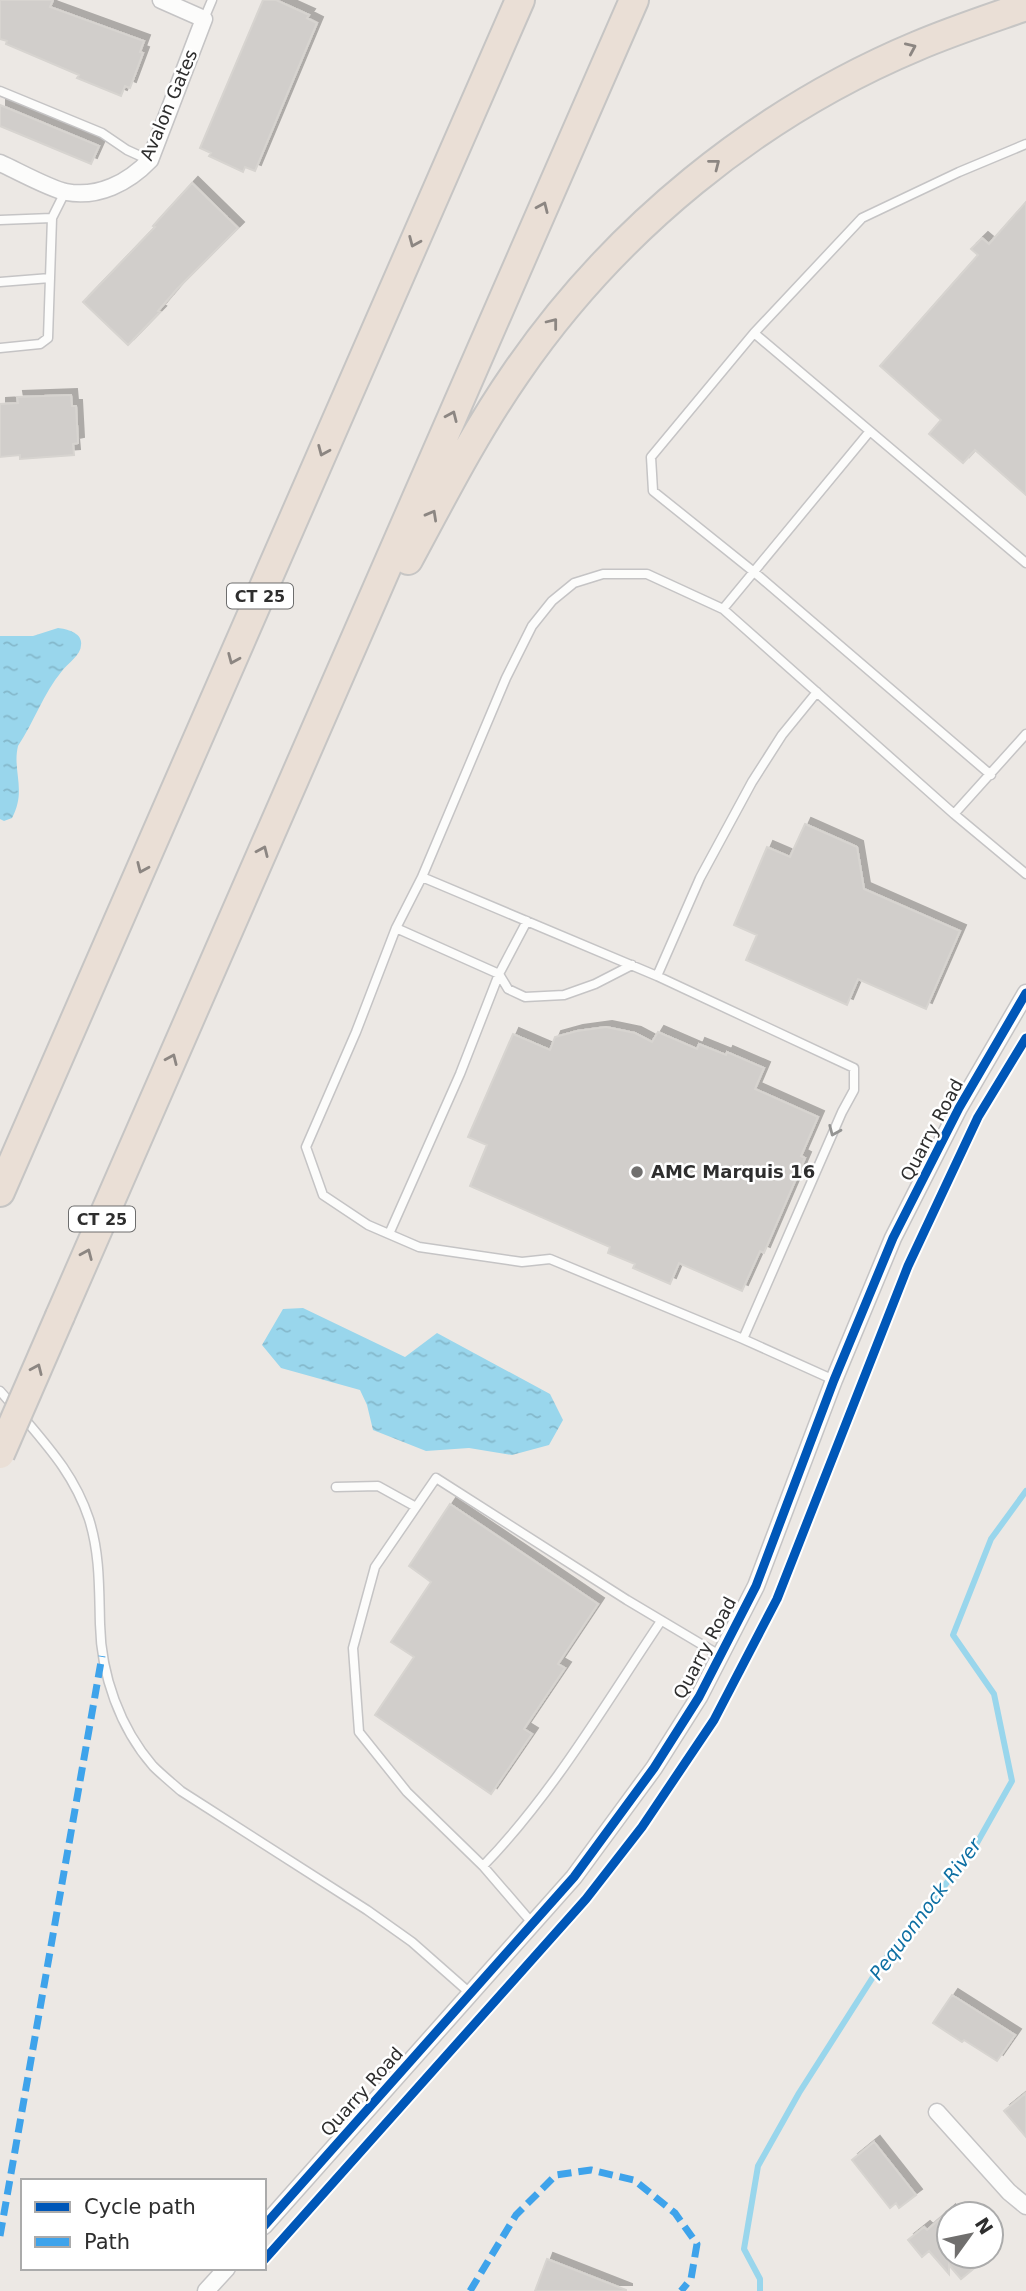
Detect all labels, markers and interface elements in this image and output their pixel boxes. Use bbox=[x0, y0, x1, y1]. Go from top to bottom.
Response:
one-way arrow bbox=[904, 43, 916, 57]
street label: Avalon Gates bbox=[136, 46, 201, 163]
one-way arrow bbox=[708, 159, 720, 172]
one-way arrow bbox=[535, 202, 549, 215]
one-way arrow bbox=[408, 235, 422, 247]
one-way arrow bbox=[545, 318, 558, 331]
one-way arrow bbox=[444, 411, 458, 423]
one-way arrow bbox=[317, 444, 331, 456]
one-way arrow bbox=[424, 510, 437, 522]
road number: CT 25 bbox=[227, 583, 293, 608]
one-way arrow bbox=[227, 653, 241, 665]
one-way arrow bbox=[255, 846, 269, 858]
one-way arrow bbox=[136, 861, 150, 873]
one-way arrow bbox=[164, 1054, 178, 1067]
street label: Quarry Road bbox=[896, 1075, 967, 1184]
one-way arrow bbox=[828, 1124, 842, 1136]
place label: AMC Marquis 16 bbox=[651, 1161, 815, 1182]
marker: AMC Marquis 16 bbox=[629, 1164, 645, 1180]
road number: CT 25 bbox=[69, 1206, 135, 1232]
one-way arrow bbox=[79, 1248, 93, 1260]
one-way arrow bbox=[29, 1364, 43, 1377]
street label: Quarry Road bbox=[669, 1593, 740, 1702]
water label: Pequonnock River bbox=[865, 1833, 986, 1984]
street label: Quarry Road bbox=[316, 2043, 407, 2141]
legend bbox=[21, 2179, 266, 2270]
text: Cycle path bbox=[84, 2195, 196, 2219]
north arrow bbox=[935, 2200, 1005, 2270]
text: N bbox=[971, 2213, 998, 2238]
text: Path bbox=[84, 2230, 130, 2254]

